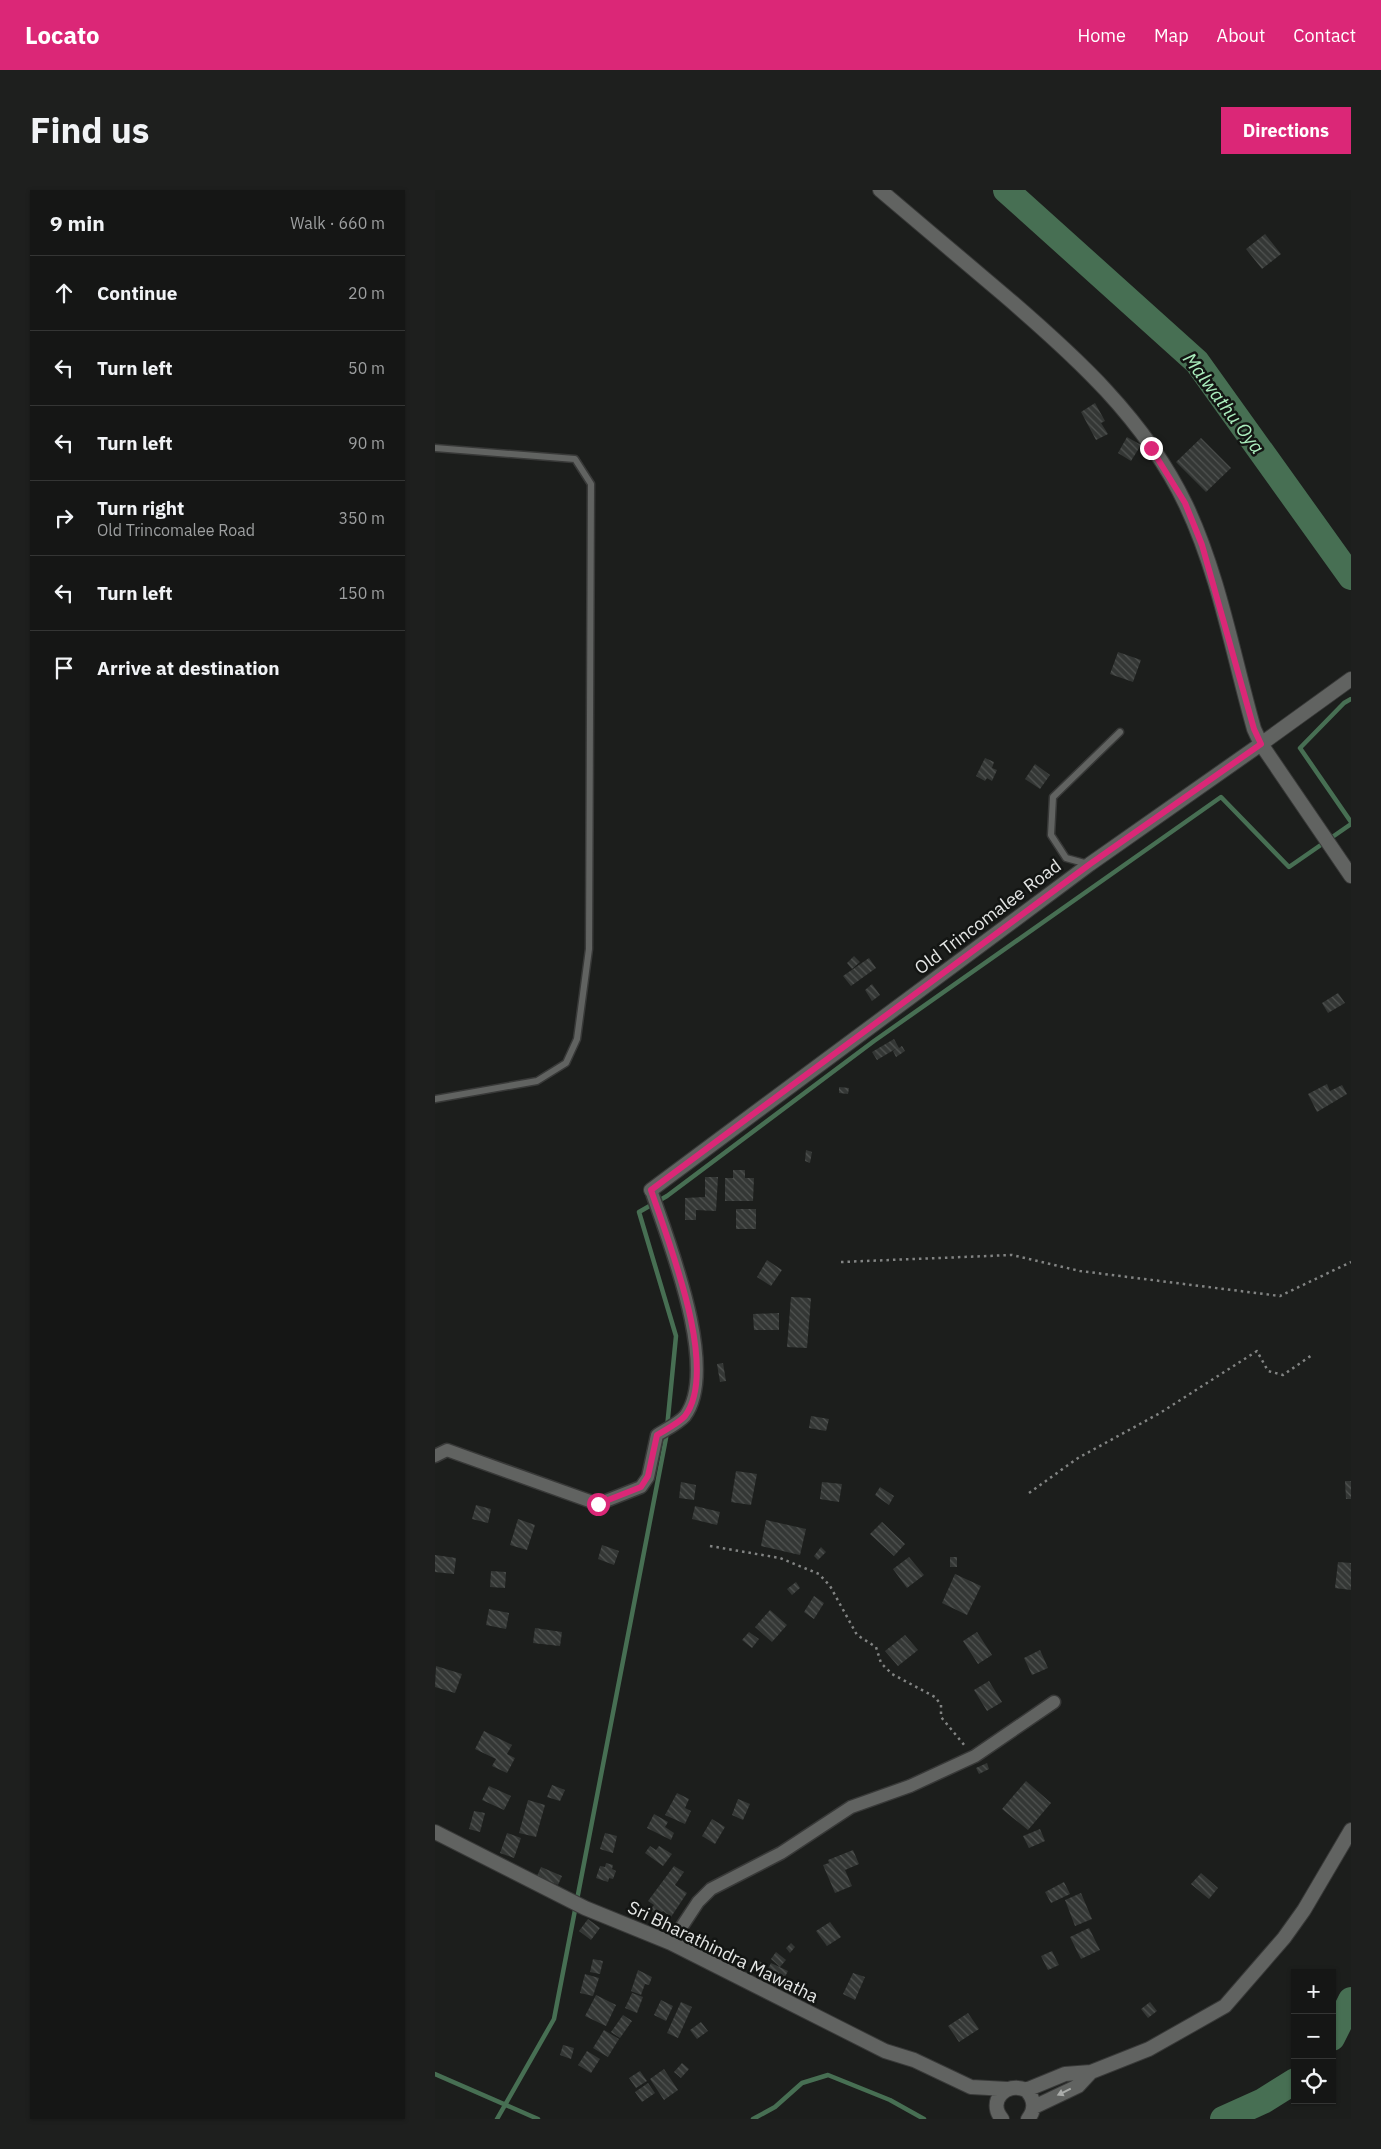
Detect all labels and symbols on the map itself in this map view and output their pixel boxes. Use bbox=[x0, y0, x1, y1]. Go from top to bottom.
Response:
water label: Malwathu Oya bbox=[1178, 348, 1270, 458]
route end bbox=[1140, 437, 1163, 460]
street label: Old Trincomalee Road bbox=[910, 854, 1066, 979]
route start bbox=[587, 1493, 610, 1516]
street label: Sri Bharathindra Mawatha bbox=[624, 1895, 823, 2008]
one-way arrow bbox=[1057, 2088, 1071, 2096]

